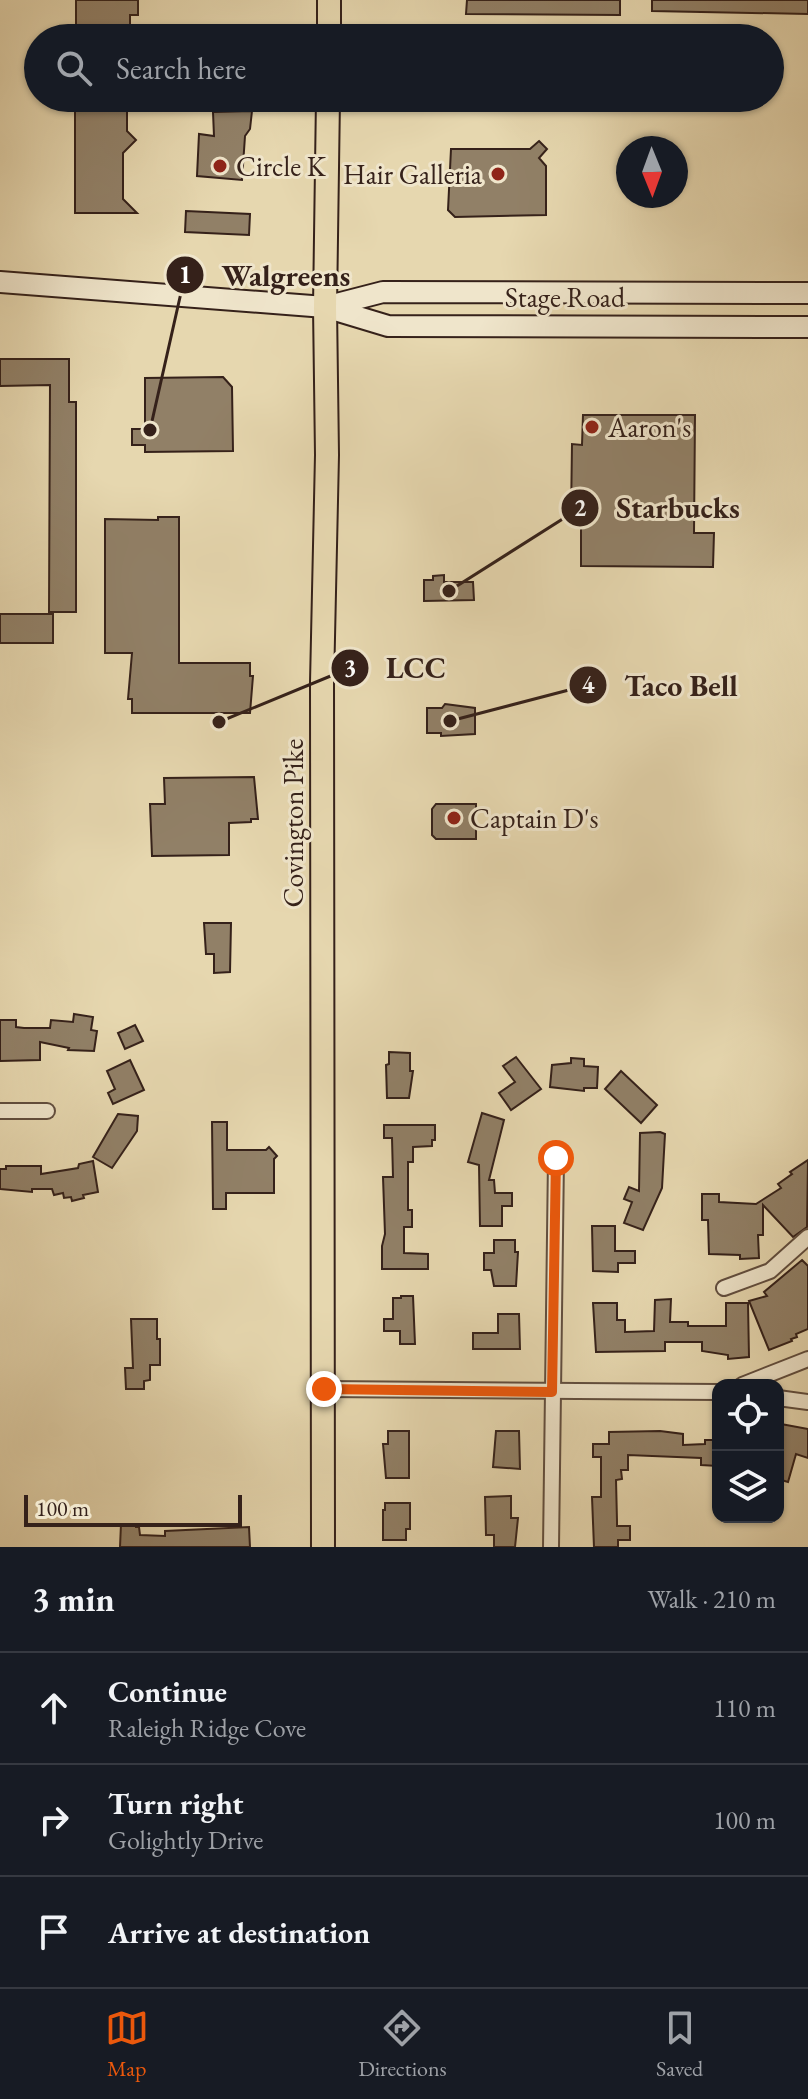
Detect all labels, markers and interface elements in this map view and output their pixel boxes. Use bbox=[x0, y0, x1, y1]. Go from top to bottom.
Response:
search box bbox=[24, 24, 784, 112]
icon: search bbox=[52, 46, 96, 90]
text: Search here bbox=[116, 49, 246, 88]
north arrow bbox=[616, 136, 688, 208]
place label: Circle K bbox=[236, 148, 327, 184]
place label: Hair Galleria bbox=[343, 156, 483, 192]
marker: Circle K bbox=[211, 157, 229, 175]
marker: Hair Galleria bbox=[489, 165, 507, 183]
callout: Walgreens bbox=[165, 248, 366, 302]
text: Walgreens bbox=[222, 256, 350, 295]
text: 1 bbox=[179, 259, 191, 290]
street label: Stage Road bbox=[505, 279, 626, 315]
place label: Aaron's bbox=[607, 409, 691, 445]
marker: Aaron's bbox=[583, 418, 601, 436]
callout: Starbucks bbox=[560, 481, 756, 535]
text: Starbucks bbox=[616, 488, 740, 527]
text: 2 bbox=[574, 492, 587, 523]
callout: LCC bbox=[330, 641, 462, 695]
text: LCC bbox=[386, 648, 446, 687]
text: 3 bbox=[344, 652, 356, 683]
callout: Taco Bell bbox=[568, 658, 754, 712]
text: Taco Bell bbox=[624, 666, 738, 705]
text: 4 bbox=[582, 669, 595, 700]
street label: Covington Pike bbox=[275, 739, 311, 907]
place label: Captain D's bbox=[470, 800, 599, 836]
marker: Captain D's bbox=[445, 809, 463, 827]
route start bbox=[538, 1140, 574, 1176]
route end bbox=[306, 1371, 342, 1407]
map controls bbox=[712, 1379, 784, 1523]
button: locate bbox=[712, 1379, 784, 1451]
button: layers bbox=[712, 1451, 784, 1523]
scale bar bbox=[24, 1491, 242, 1527]
text: 100 m bbox=[36, 1494, 89, 1523]
text: 3 min bbox=[32, 1577, 115, 1621]
text: Walk · 210 m bbox=[648, 1582, 776, 1616]
text: Continue bbox=[108, 1672, 227, 1711]
icon: ahead bbox=[32, 1686, 76, 1730]
text: 110 m bbox=[713, 1691, 776, 1725]
text: Raleigh Ridge Cove bbox=[108, 1711, 306, 1745]
text: Turn right bbox=[108, 1784, 244, 1823]
icon: right bbox=[32, 1798, 76, 1842]
text: 100 m bbox=[713, 1803, 776, 1837]
text: Golightly Drive bbox=[108, 1823, 263, 1857]
icon: arrive bbox=[32, 1910, 76, 1954]
text: Arrive at destination bbox=[108, 1913, 370, 1952]
tab: Map bbox=[105, 2006, 149, 2083]
tab: Directions bbox=[358, 2006, 447, 2083]
tab: Saved bbox=[656, 2006, 703, 2083]

